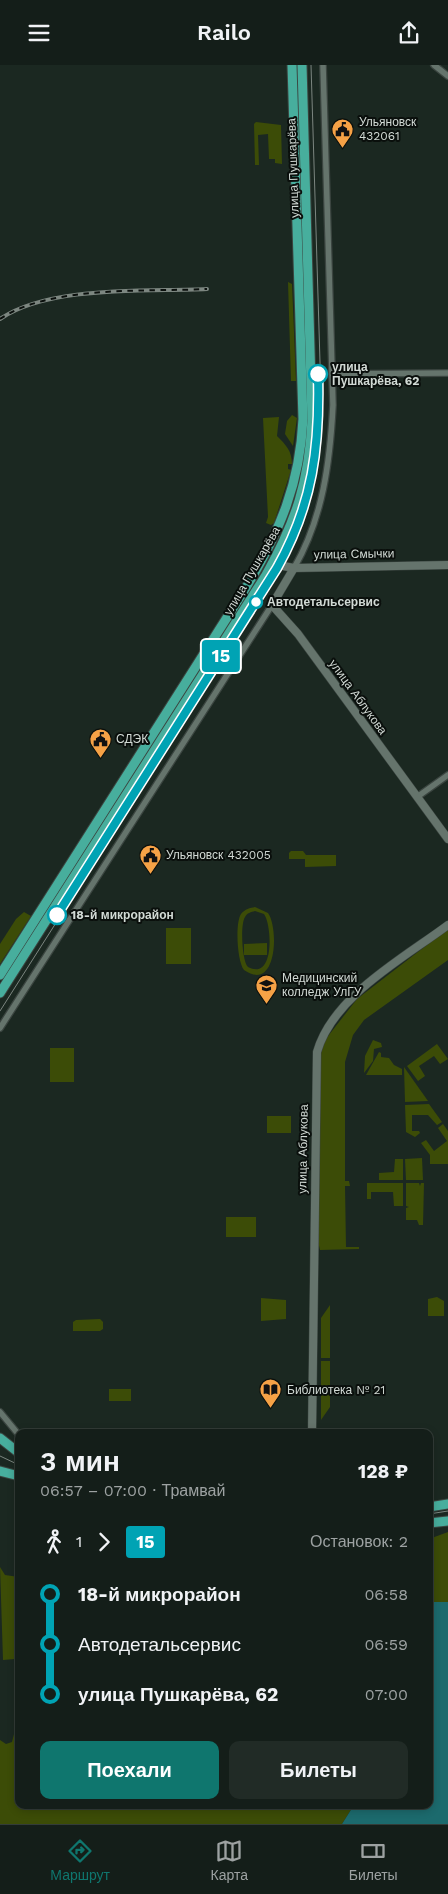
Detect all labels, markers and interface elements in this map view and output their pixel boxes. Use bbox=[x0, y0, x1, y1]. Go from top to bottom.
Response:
icon: menu bbox=[25, 19, 53, 47]
icon: share bbox=[395, 19, 423, 47]
text: Railo bbox=[197, 20, 251, 45]
place label: Ульяновск 432061 bbox=[359, 115, 417, 143]
public building icon: Ульяновск 432061 bbox=[331, 117, 355, 148]
street label: улица Пушкарёва bbox=[284, 118, 302, 218]
place label: улица Пушкарёва, 62 bbox=[332, 360, 419, 388]
marker: улица Пушкарёва, 62 bbox=[308, 364, 328, 384]
street label: улица Пушкарёва bbox=[221, 524, 283, 618]
street label: улица Смычки bbox=[313, 546, 395, 562]
marker: Автодетальсервис bbox=[249, 595, 263, 609]
place label: Автодетальсервис bbox=[267, 595, 380, 609]
line badge: 15 bbox=[198, 640, 244, 672]
text: 15 bbox=[212, 645, 230, 666]
street label: улица Аблукова bbox=[326, 657, 390, 738]
public building icon: СДЭК bbox=[88, 727, 112, 758]
place label: СДЭК bbox=[116, 732, 148, 746]
public building icon: Ульяновск 432005 bbox=[138, 843, 162, 874]
place label: Ульяновск 432005 bbox=[166, 848, 271, 862]
marker: 18-й микрорайон bbox=[47, 905, 67, 925]
place label: 18-й микрорайон bbox=[71, 908, 174, 922]
place label: Медицинский колледж УлГУ bbox=[282, 971, 362, 999]
school or university icon: Медицинский колледж УлГУ bbox=[254, 973, 278, 1004]
street label: улица Аблукова bbox=[295, 1104, 311, 1194]
library icon: Библиотека № 21 bbox=[259, 1378, 283, 1409]
place label: Библиотека № 21 bbox=[287, 1383, 385, 1397]
text: 3 мин bbox=[40, 1445, 120, 1478]
text: 128 ₽ bbox=[358, 1460, 408, 1483]
text: 06:57 – 07:00 · Трамвай bbox=[40, 1481, 225, 1500]
icon: walk bbox=[40, 1528, 68, 1556]
icon: forward bbox=[90, 1528, 118, 1556]
text: 15 bbox=[136, 1531, 155, 1552]
text: 1 bbox=[76, 1532, 82, 1551]
text: Остановок: 2 bbox=[310, 1532, 408, 1551]
text: 18-й микрорайон bbox=[78, 1583, 241, 1606]
text: 06:58 bbox=[364, 1585, 408, 1604]
text: Автодетальсервис bbox=[78, 1633, 241, 1656]
text: 06:59 bbox=[364, 1635, 408, 1654]
text: улица Пушкарёва, 62 bbox=[78, 1683, 278, 1706]
text: 07:00 bbox=[365, 1685, 408, 1704]
button: Поехали bbox=[40, 1741, 219, 1799]
button: Билеты bbox=[229, 1741, 408, 1799]
tab: Маршрут bbox=[50, 1837, 110, 1883]
tab: Карта bbox=[211, 1837, 248, 1883]
tab: Билеты bbox=[349, 1837, 398, 1883]

